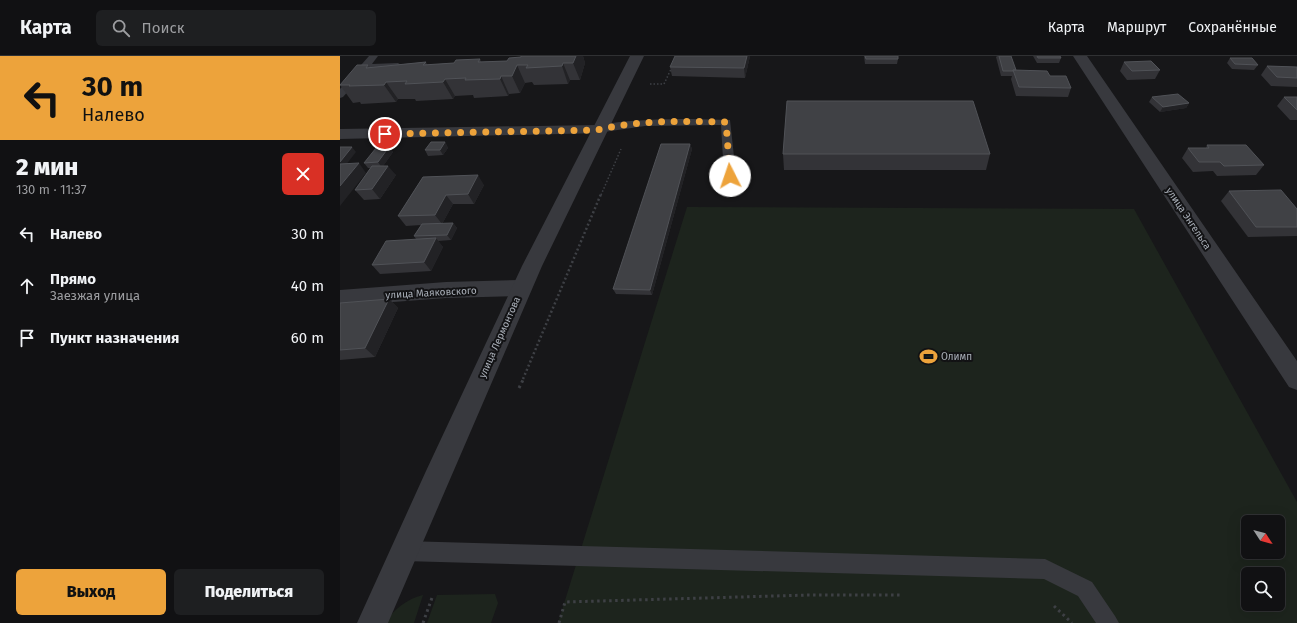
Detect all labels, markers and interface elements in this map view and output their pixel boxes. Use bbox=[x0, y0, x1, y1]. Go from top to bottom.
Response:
search box bbox=[96, 10, 376, 46]
text: Карта bbox=[20, 16, 72, 39]
icon: search bbox=[110, 17, 132, 39]
text: Поиск bbox=[142, 19, 184, 37]
text: Карта bbox=[1048, 19, 1085, 36]
text: Маршрут bbox=[1107, 19, 1166, 36]
text: Сохранённые bbox=[1188, 19, 1277, 36]
text: 30 m bbox=[82, 70, 143, 103]
icon: left bbox=[16, 72, 68, 124]
text: Налево bbox=[82, 104, 145, 126]
pin bbox=[368, 117, 402, 151]
icon: arrive bbox=[374, 123, 396, 145]
text: 2 мин bbox=[16, 153, 78, 181]
button: close bbox=[282, 153, 324, 195]
position arrow bbox=[709, 155, 751, 197]
text: 130 m · 11:37 bbox=[16, 182, 86, 197]
street label: улица Энгельса bbox=[1163, 185, 1213, 252]
icon: left bbox=[16, 223, 38, 245]
text: Налево bbox=[50, 225, 102, 243]
text: 30 m bbox=[291, 225, 324, 243]
text: Прямо bbox=[50, 270, 96, 288]
icon: ahead bbox=[16, 275, 38, 297]
text: 40 m bbox=[291, 277, 324, 295]
street label: улица Маяковского bbox=[385, 285, 477, 301]
text: Заезжая улица bbox=[50, 288, 140, 303]
street label: улица Лермонтова bbox=[477, 295, 523, 380]
icon: arrive bbox=[16, 327, 38, 349]
text: Пункт назначения bbox=[50, 329, 179, 347]
text: 60 m bbox=[291, 329, 324, 347]
sports icon: Олимп bbox=[918, 346, 938, 366]
place label: Олимп bbox=[941, 351, 972, 363]
north arrow bbox=[1241, 515, 1285, 559]
map controls bbox=[1241, 515, 1285, 611]
button: search bbox=[1241, 567, 1285, 611]
button: Выход bbox=[16, 569, 166, 615]
button: Поделиться bbox=[174, 569, 324, 615]

